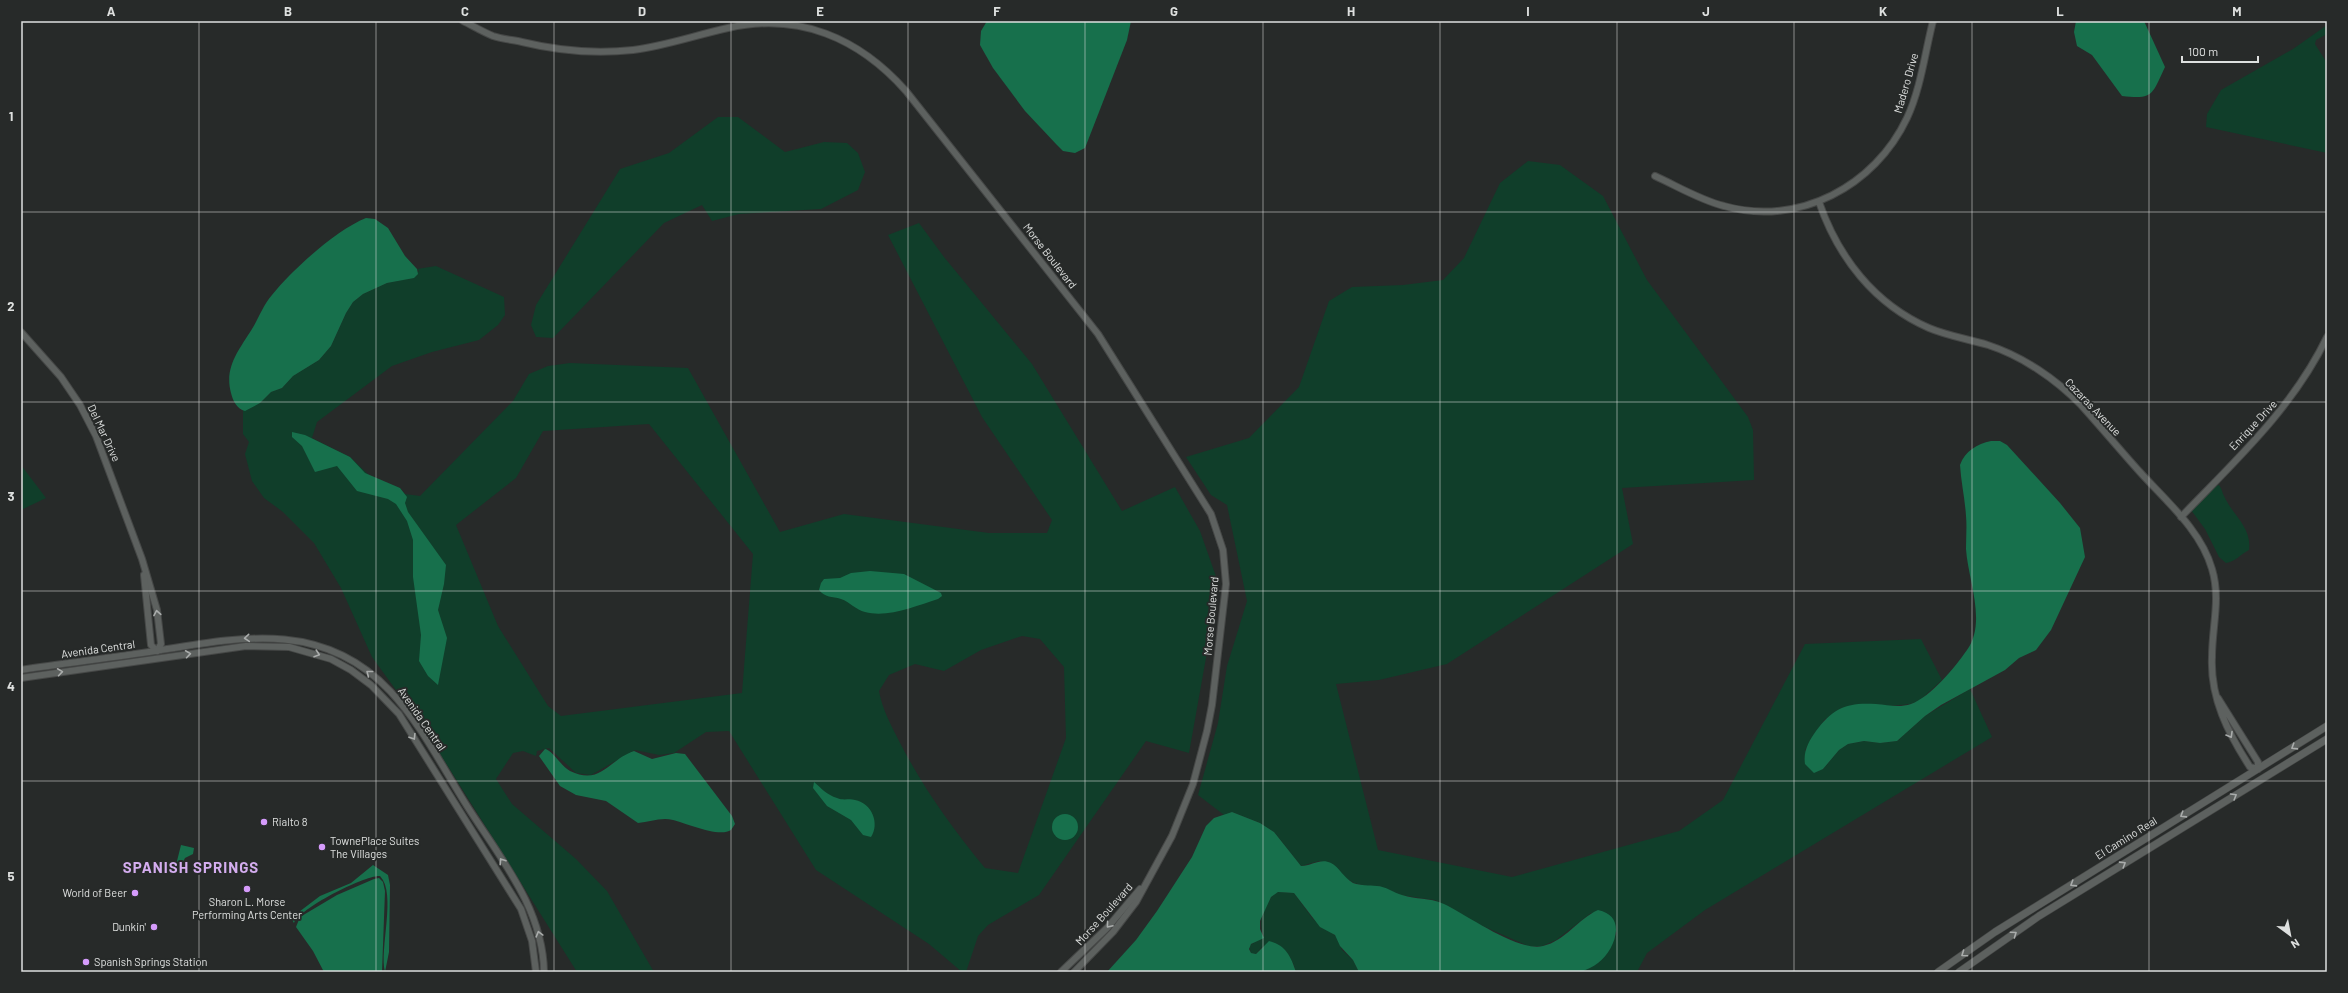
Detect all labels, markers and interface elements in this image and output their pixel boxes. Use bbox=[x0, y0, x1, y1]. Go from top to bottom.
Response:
text: A bbox=[107, 3, 116, 19]
text: B bbox=[284, 3, 292, 19]
text: C bbox=[461, 3, 469, 19]
text: D bbox=[638, 3, 646, 19]
text: E bbox=[816, 3, 824, 19]
text: F bbox=[993, 3, 1001, 19]
text: G bbox=[1170, 3, 1178, 19]
text: H bbox=[1347, 3, 1355, 19]
text: I bbox=[1526, 3, 1530, 19]
text: J bbox=[1702, 3, 1710, 19]
text: K bbox=[1879, 3, 1887, 19]
text: L bbox=[2056, 3, 2064, 19]
text: M bbox=[2232, 3, 2242, 19]
scale bar bbox=[2182, 38, 2258, 64]
text: 100 m bbox=[2188, 44, 2218, 58]
street label: Madero Drive bbox=[1891, 51, 1920, 114]
text: 1 bbox=[9, 108, 13, 124]
street label: Morse Boulevard bbox=[1021, 221, 1080, 291]
text: 2 bbox=[7, 298, 15, 314]
street label: Cazaras Avenue bbox=[2063, 375, 2124, 438]
street label: Enrique Drive bbox=[2226, 397, 2279, 452]
street label: Del Mar Drive bbox=[86, 402, 123, 464]
text: 3 bbox=[7, 488, 15, 504]
street label: Morse Boulevard bbox=[1201, 576, 1220, 656]
one-way arrow bbox=[153, 610, 162, 616]
one-way arrow bbox=[244, 633, 250, 642]
street label: Avenida Central bbox=[60, 637, 136, 660]
one-way arrow bbox=[185, 650, 191, 659]
one-way arrow bbox=[313, 650, 320, 658]
one-way arrow bbox=[57, 668, 63, 677]
one-way arrow bbox=[366, 671, 373, 678]
text: 4 bbox=[7, 678, 15, 694]
street label: Avenida Central bbox=[396, 684, 449, 753]
one-way arrow bbox=[2225, 731, 2233, 738]
one-way arrow bbox=[409, 733, 416, 740]
one-way arrow bbox=[2291, 742, 2298, 750]
one-way arrow bbox=[2230, 794, 2237, 801]
one-way arrow bbox=[2180, 811, 2187, 818]
street label: El Camino Real bbox=[2093, 813, 2159, 862]
place label: Rialto 8 bbox=[272, 815, 308, 828]
marker: Rialto 8 bbox=[259, 817, 269, 827]
place label: TownePlace Suites The Villages bbox=[330, 834, 419, 860]
marker: TownePlace Suites The Villages bbox=[317, 842, 327, 852]
district label: SPANISH SPRINGS bbox=[123, 858, 259, 876]
one-way arrow bbox=[499, 858, 507, 865]
one-way arrow bbox=[2119, 861, 2126, 868]
text: 5 bbox=[7, 868, 15, 884]
one-way arrow bbox=[2070, 879, 2077, 886]
street label: Morse Boulevard bbox=[1072, 880, 1135, 947]
marker: Sharon L. Morse Performing Arts Center bbox=[242, 884, 252, 894]
place label: World of Beer bbox=[62, 886, 127, 899]
marker: World of Beer bbox=[130, 888, 140, 898]
place label: Sharon L. Morse Performing Arts Center bbox=[192, 895, 302, 921]
north arrow bbox=[2270, 915, 2310, 955]
place label: Dunkin' bbox=[112, 920, 147, 933]
one-way arrow bbox=[1107, 920, 1114, 928]
marker: Dunkin' bbox=[149, 922, 159, 932]
one-way arrow bbox=[535, 930, 543, 937]
one-way arrow bbox=[2010, 931, 2017, 939]
text: N bbox=[2289, 936, 2302, 951]
one-way arrow bbox=[1961, 949, 1968, 956]
place label: Spanish Springs Station bbox=[94, 955, 208, 968]
marker: Spanish Springs Station bbox=[81, 957, 91, 967]

